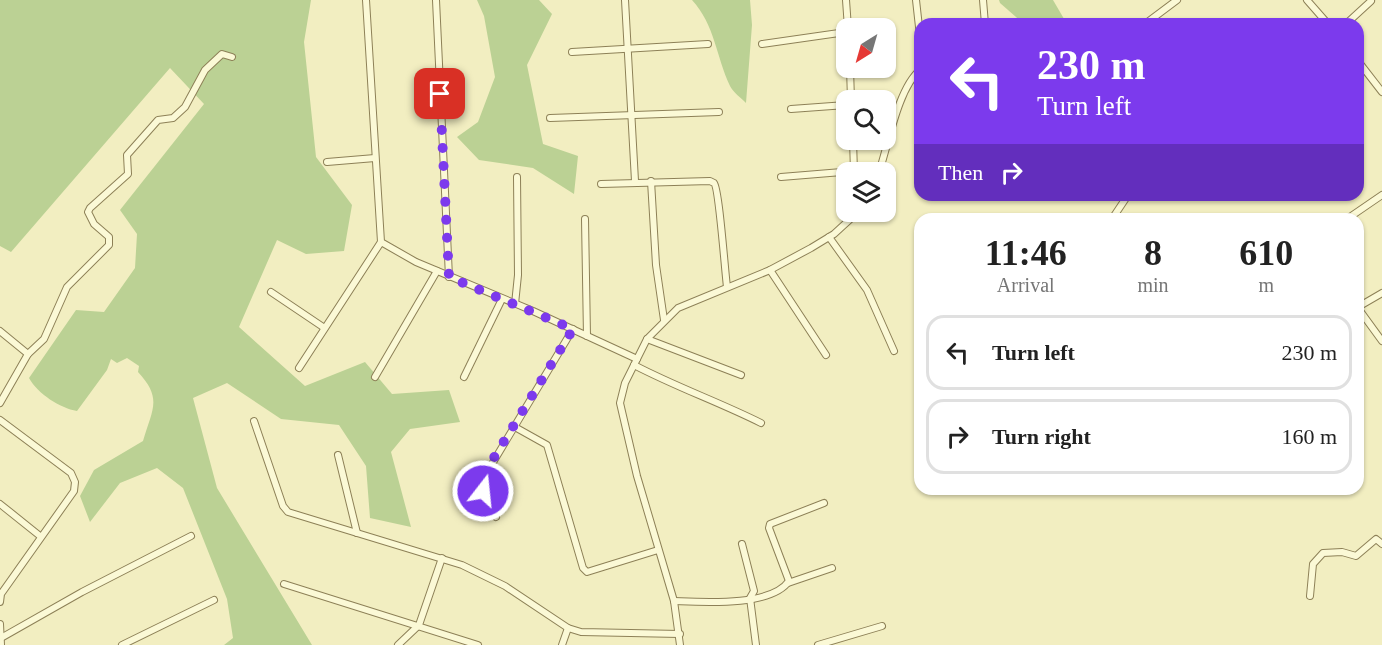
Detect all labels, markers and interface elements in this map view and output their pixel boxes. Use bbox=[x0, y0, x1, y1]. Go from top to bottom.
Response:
north arrow bbox=[836, 18, 896, 78]
map controls bbox=[836, 18, 896, 222]
icon: left bbox=[938, 42, 1016, 120]
text: 230 m bbox=[1037, 42, 1146, 88]
pin bbox=[414, 68, 465, 119]
icon: arrive bbox=[423, 77, 456, 110]
button: search bbox=[836, 90, 896, 150]
text: Turn left bbox=[1037, 91, 1131, 121]
icon: right bbox=[995, 156, 1028, 189]
text: Then bbox=[938, 160, 983, 185]
button: layers bbox=[836, 162, 896, 222]
text: 11:46 bbox=[985, 233, 1067, 273]
text: 8 bbox=[1144, 233, 1162, 273]
text: 610 bbox=[1239, 233, 1293, 273]
text: Arrival bbox=[997, 274, 1055, 296]
text: min bbox=[1137, 274, 1169, 296]
text: m bbox=[1258, 274, 1274, 296]
icon: left bbox=[941, 336, 974, 369]
text: Turn left bbox=[992, 340, 1075, 365]
text: 230 m bbox=[1281, 340, 1337, 365]
icon: right bbox=[941, 420, 974, 453]
text: Turn right bbox=[992, 424, 1091, 449]
text: 160 m bbox=[1281, 424, 1337, 449]
position arrow bbox=[451, 459, 515, 523]

